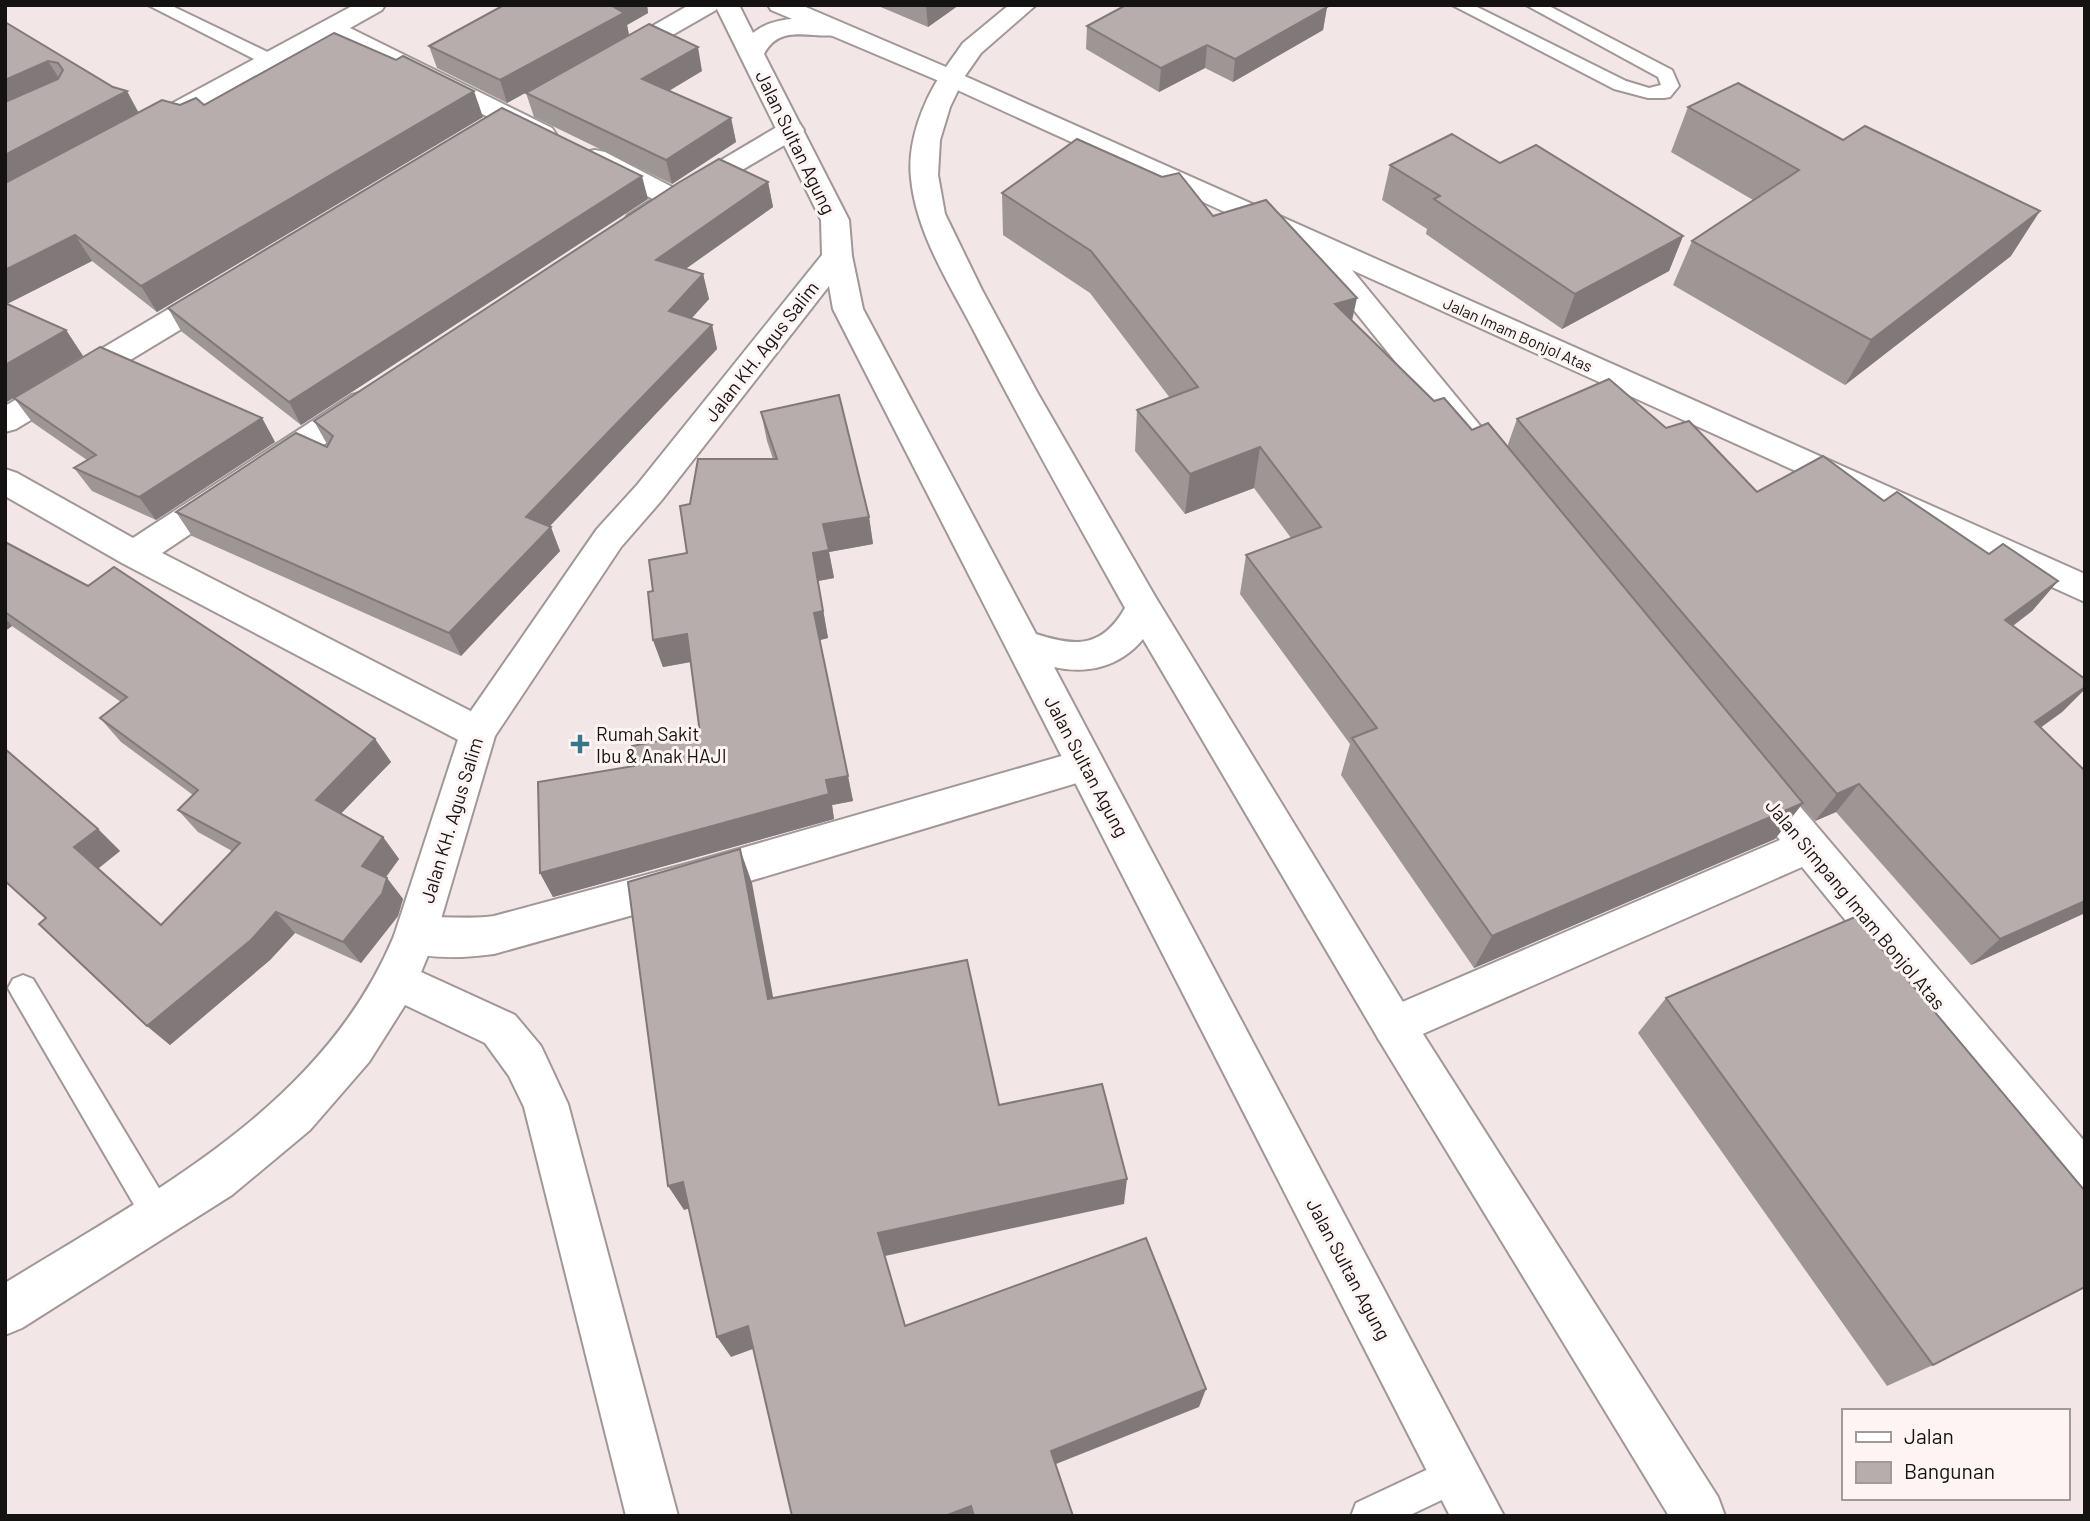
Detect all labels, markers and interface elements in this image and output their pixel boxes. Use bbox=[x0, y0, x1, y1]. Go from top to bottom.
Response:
street label: Jalan Sultan Agung bbox=[751, 66, 841, 218]
street label: Jalan KH. Agus Salim bbox=[699, 276, 823, 426]
street label: Jalan Imam Bonjol Atas bbox=[1441, 293, 1595, 375]
street label: Jalan Sultan Agung bbox=[1040, 691, 1134, 841]
place label: Rumah Sakit Ibu & Anak HAJI bbox=[596, 722, 727, 767]
street label: Jalan KH. Agus Salim bbox=[415, 734, 487, 906]
marker: Rumah Sakit Ibu & Anak HAJI bbox=[570, 734, 590, 754]
street label: Jalan Simpang Imam Bonjol Atas bbox=[1761, 794, 1951, 1014]
street label: Jalan Sultan Agung bbox=[1302, 1194, 1396, 1344]
legend bbox=[1842, 1409, 2069, 1500]
text: Jalan bbox=[1904, 1423, 1954, 1448]
text: Bangunan bbox=[1904, 1458, 1995, 1483]

